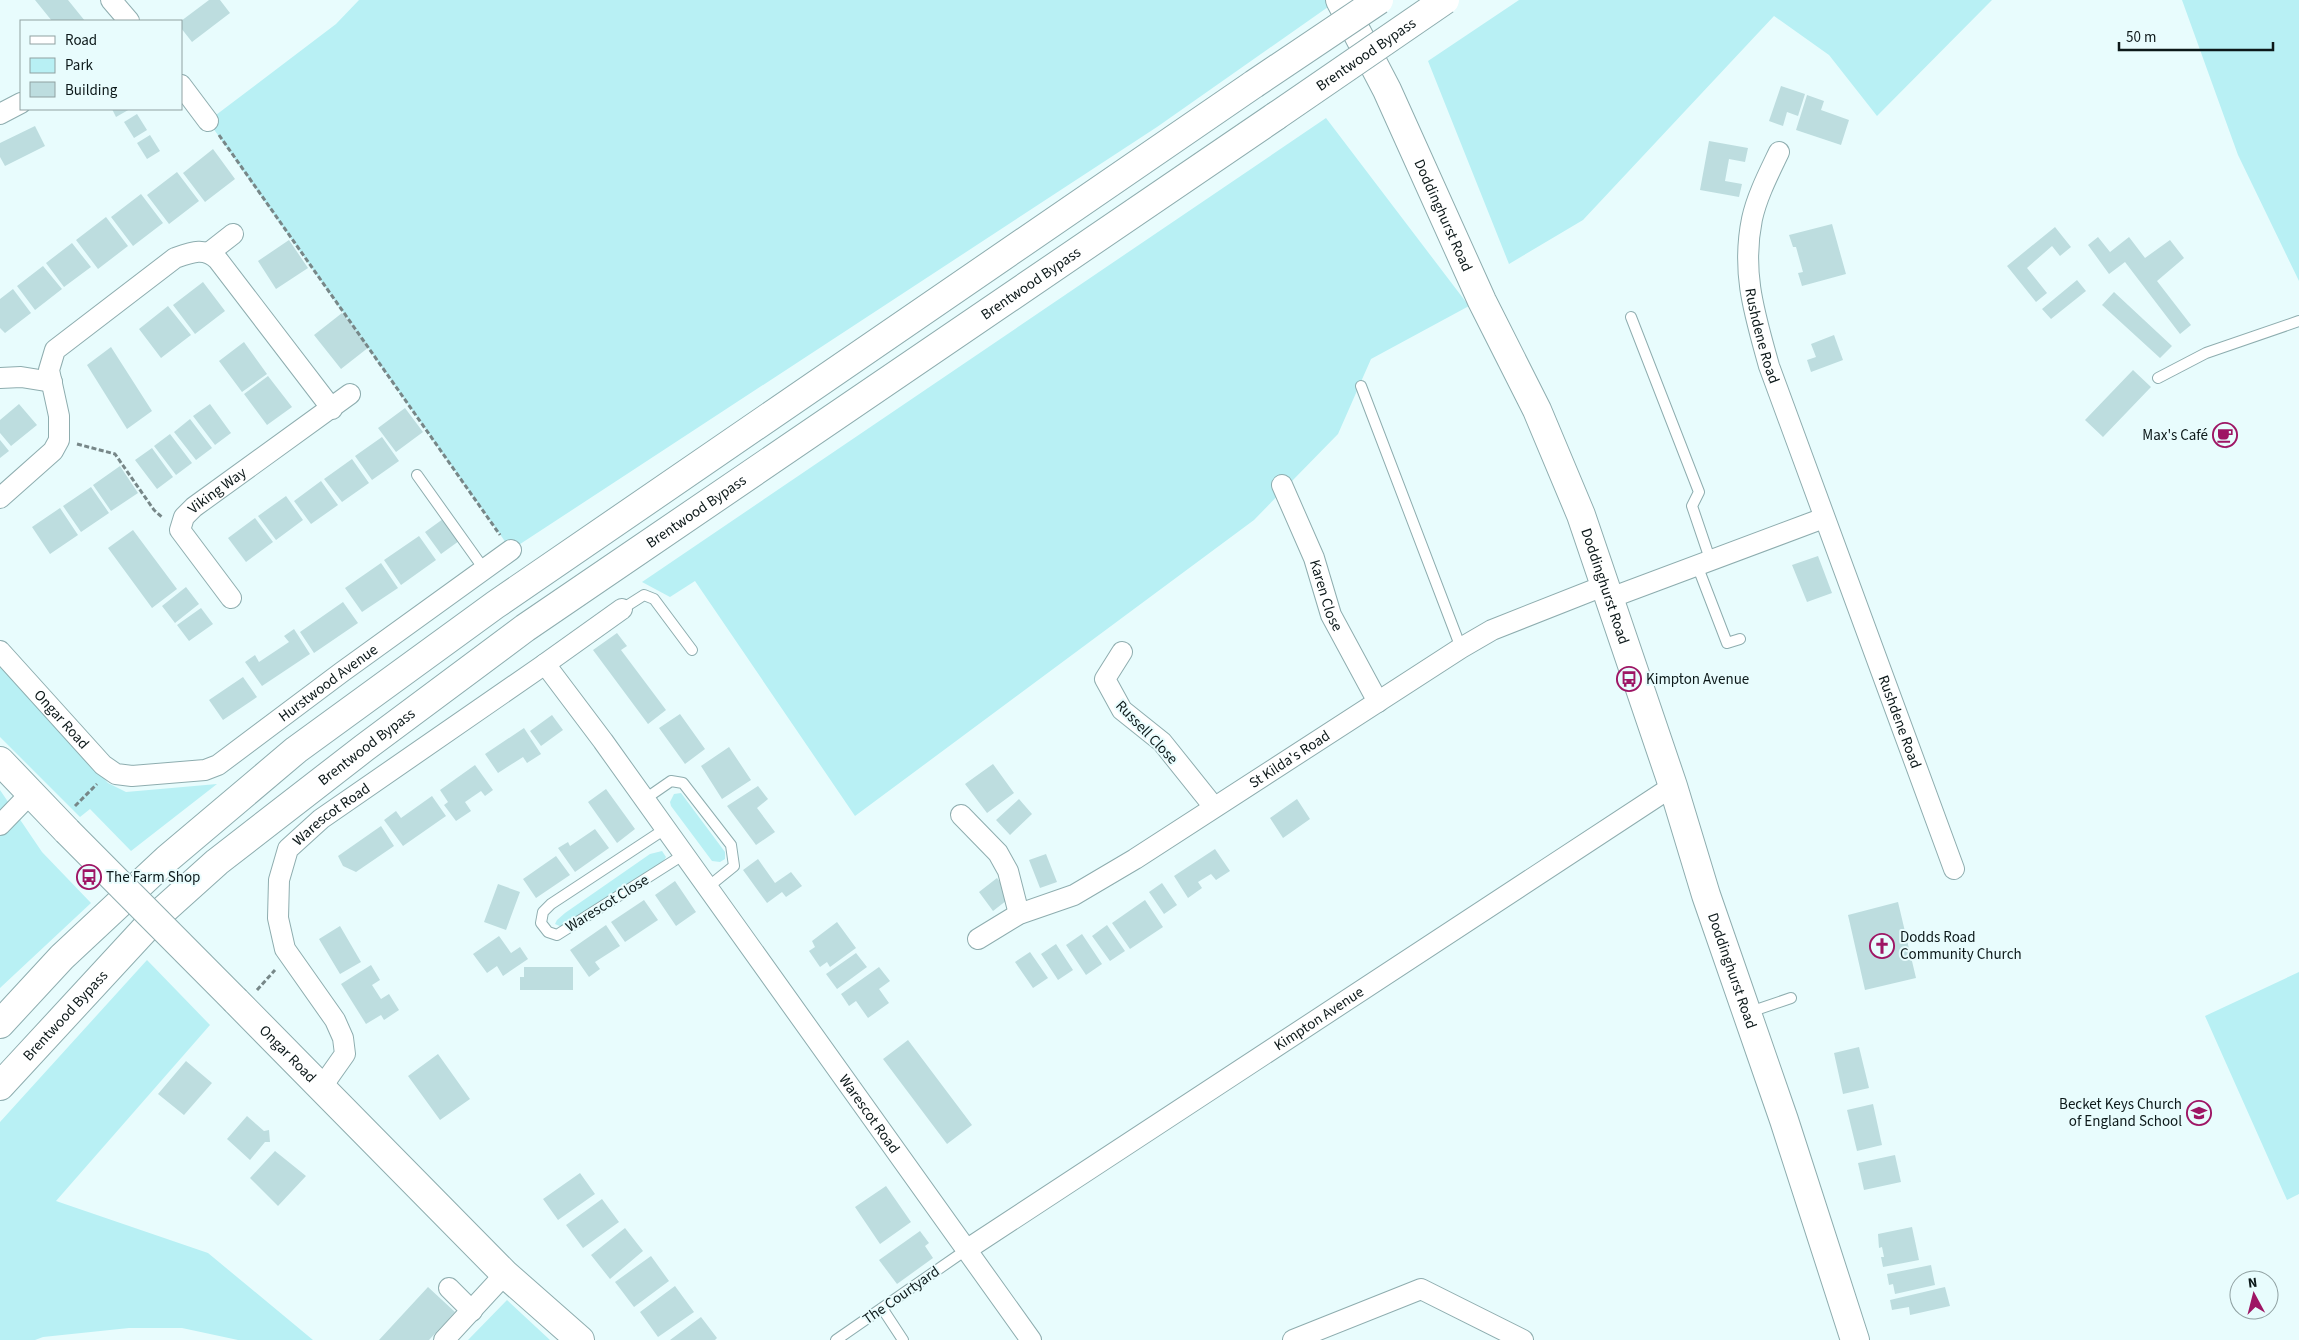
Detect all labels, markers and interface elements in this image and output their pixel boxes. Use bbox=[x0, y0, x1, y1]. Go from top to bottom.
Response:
street label: Brentwood Bypass bbox=[1312, 13, 1420, 96]
legend bbox=[20, 20, 182, 110]
scale bar bbox=[2119, 20, 2273, 52]
text: 50 m bbox=[2126, 27, 2156, 48]
text: Road bbox=[65, 30, 97, 51]
text: Park bbox=[65, 55, 94, 76]
text: Building bbox=[65, 80, 118, 101]
street label: Doddinghurst Road bbox=[1409, 156, 1477, 275]
street label: Brentwood Bypass bbox=[977, 242, 1085, 325]
street label: Rushdene Road bbox=[1739, 287, 1785, 387]
cafe icon: Max's Café bbox=[2212, 422, 2238, 448]
place label: Max's Café bbox=[2142, 425, 2208, 446]
street label: Viking Way bbox=[183, 463, 251, 519]
street label: Brentwood Bypass bbox=[642, 470, 751, 553]
street label: Doddinghurst Road bbox=[1575, 525, 1634, 647]
street label: Karen Close bbox=[1304, 557, 1348, 635]
street label: Hurstwood Avenue bbox=[274, 640, 382, 727]
bus stop icon: Kimpton Avenue bbox=[1616, 666, 1642, 692]
place label: Kimpton Avenue bbox=[1646, 669, 1749, 690]
street label: Rushdene Road bbox=[1873, 672, 1926, 771]
street label: Ongar Road bbox=[29, 685, 94, 754]
street label: Russell Close bbox=[1111, 696, 1183, 769]
street label: Brentwood Bypass bbox=[314, 703, 420, 791]
street label: St Kilda's Road bbox=[1245, 725, 1334, 793]
street label: Warescot Road bbox=[288, 778, 374, 851]
bus stop icon: The Farm Shop bbox=[76, 864, 102, 890]
place label: The Farm Shop bbox=[106, 867, 200, 888]
street label: Warescot Close bbox=[562, 869, 653, 937]
street label: Doddinghurst Road bbox=[1702, 910, 1762, 1032]
place label: Dodds Road Community Church bbox=[1900, 927, 2022, 965]
church icon: Dodds Road Community Church bbox=[1869, 933, 1895, 959]
street label: Brentwood Bypass bbox=[18, 966, 113, 1066]
street label: Kimpton Avenue bbox=[1270, 982, 1368, 1056]
street label: Ongar Road bbox=[254, 1021, 321, 1088]
street label: Warescot Road bbox=[834, 1070, 904, 1158]
place label: Becket Keys Church of England School bbox=[2059, 1094, 2182, 1132]
school or university icon: Becket Keys Church of England School bbox=[2186, 1100, 2212, 1126]
street label: The Courtyard bbox=[859, 1261, 944, 1330]
north arrow bbox=[2229, 1270, 2279, 1320]
text: N bbox=[2247, 1273, 2258, 1294]

